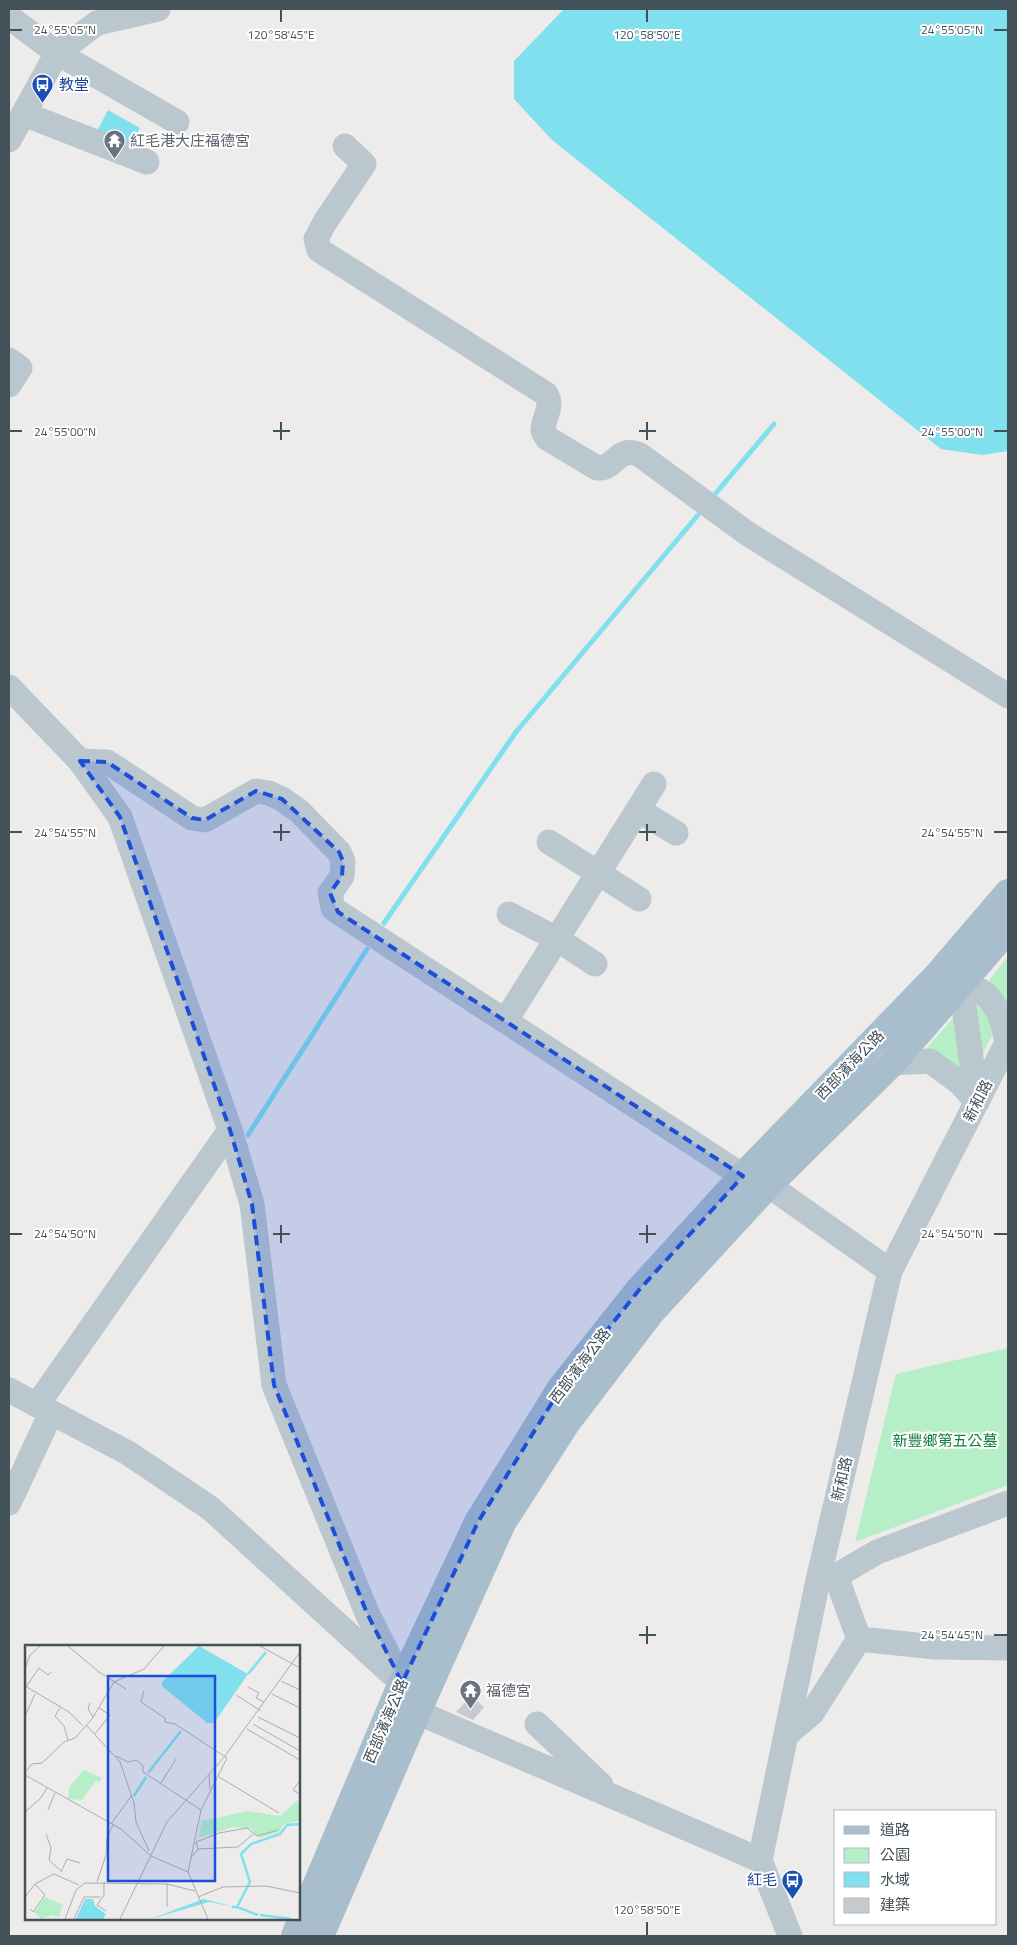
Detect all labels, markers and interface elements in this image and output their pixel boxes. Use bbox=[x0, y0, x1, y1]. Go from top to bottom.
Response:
text: 24°55'05"N bbox=[34, 20, 96, 39]
text: 24°55'05"N bbox=[921, 20, 983, 39]
text: 120°58'45"E bbox=[247, 25, 315, 44]
text: 120°58'50"E bbox=[613, 25, 681, 44]
bus stop icon: 教堂 bbox=[31, 73, 55, 104]
place label: 教堂 bbox=[59, 73, 89, 96]
temple icon: 紅毛港大庄福德宮 bbox=[102, 129, 126, 160]
place label: 紅毛港大庄福德宮 bbox=[130, 129, 250, 152]
text: 24°55'00"N bbox=[34, 422, 96, 441]
text: 24°55'00"N bbox=[921, 422, 983, 441]
text: 24°54'55"N bbox=[34, 823, 96, 842]
text: 24°54'55"N bbox=[921, 823, 983, 842]
street label: 西部濱海公路 bbox=[810, 1024, 889, 1105]
street label: 新和路 bbox=[957, 1075, 998, 1126]
text: 24°54'50"N bbox=[34, 1224, 96, 1243]
text: 24°54'50"N bbox=[921, 1224, 983, 1243]
street label: 西部濱海公路 bbox=[543, 1323, 616, 1409]
park label: 新豐鄉第五公墓 bbox=[892, 1429, 998, 1452]
street label: 新和路 bbox=[825, 1454, 858, 1503]
text: 24°54'45"N bbox=[921, 1625, 983, 1644]
inset map bbox=[25, 1645, 300, 1920]
street label: 西部濱海公路 bbox=[357, 1675, 414, 1767]
temple icon: 福德宮 bbox=[458, 1679, 482, 1710]
place label: 福德宮 bbox=[486, 1679, 531, 1702]
legend bbox=[834, 1810, 997, 1925]
text: 道路 bbox=[880, 1818, 910, 1841]
text: 公園 bbox=[880, 1843, 910, 1866]
place label: 紅毛 bbox=[747, 1868, 777, 1891]
bus stop icon: 紅毛 bbox=[781, 1868, 805, 1899]
text: 水域 bbox=[880, 1868, 910, 1891]
text: 建築 bbox=[880, 1893, 910, 1916]
text: 120°58'50"E bbox=[613, 1900, 681, 1919]

